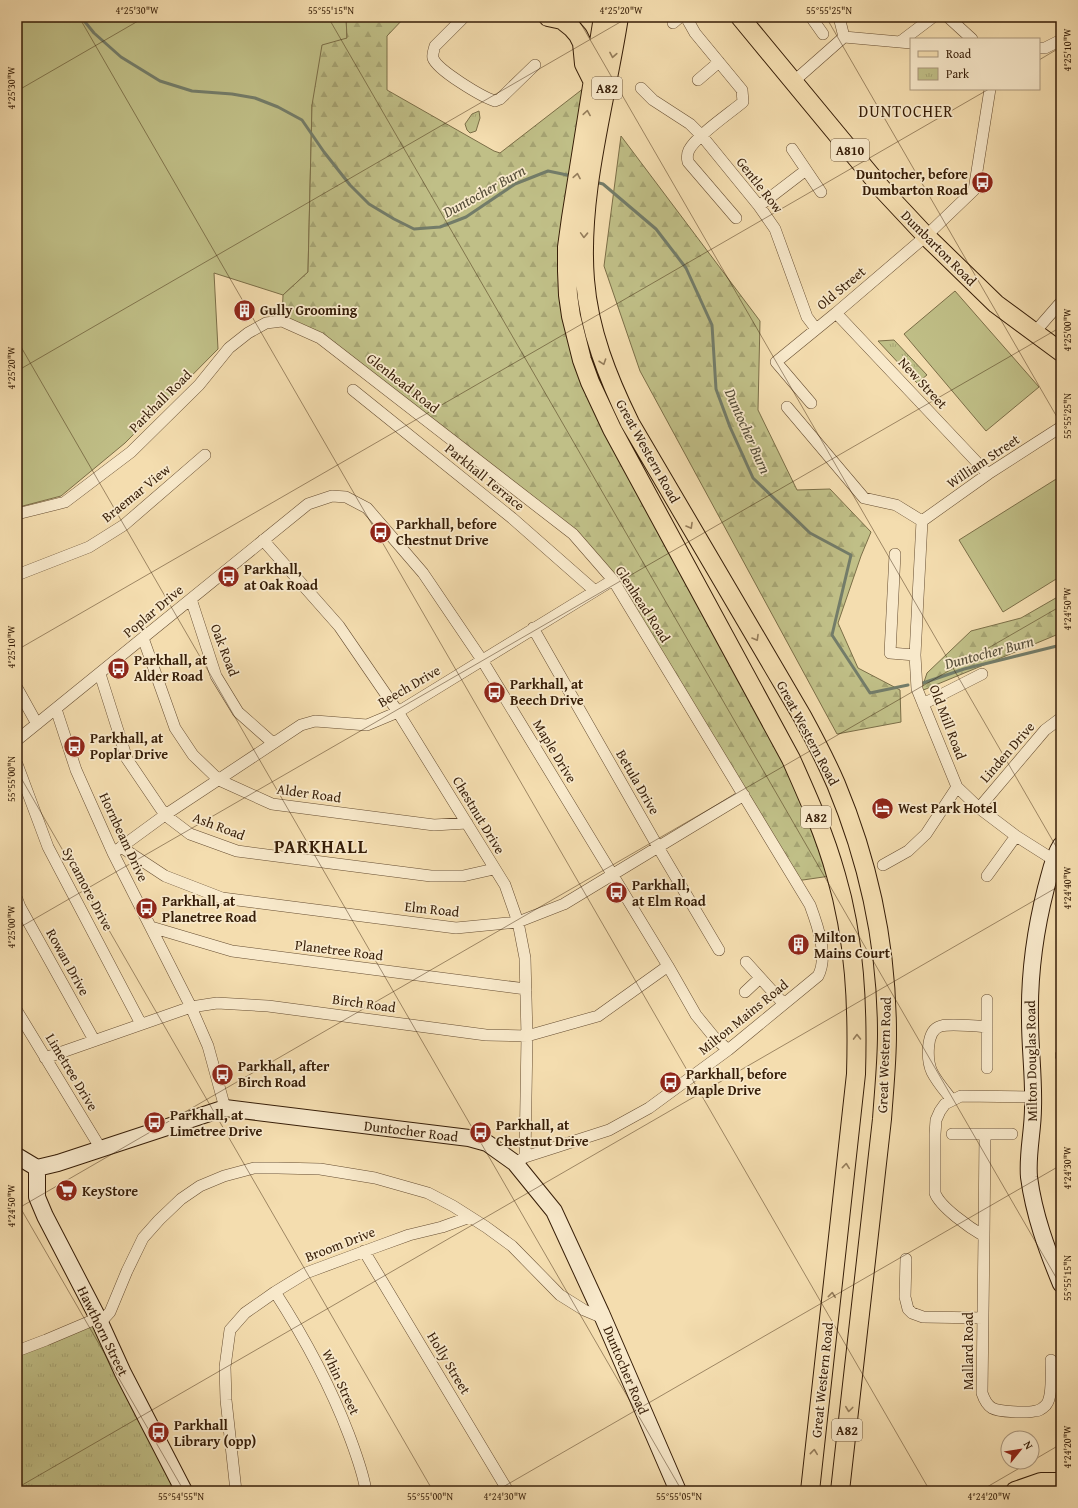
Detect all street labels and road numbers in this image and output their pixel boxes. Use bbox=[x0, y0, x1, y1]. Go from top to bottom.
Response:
road number: A82 bbox=[592, 77, 622, 99]
road number: A810 bbox=[831, 139, 869, 161]
street label: Gentle Row bbox=[732, 153, 788, 217]
street label: Dumbarton Road bbox=[897, 206, 982, 291]
street label: Old Street bbox=[812, 262, 870, 314]
street label: Glenhead Road bbox=[362, 348, 444, 418]
street label: New Street bbox=[894, 353, 952, 413]
street label: Parkhall Road bbox=[124, 365, 196, 437]
street label: Great Western Road bbox=[611, 395, 685, 507]
street label: William Street bbox=[943, 429, 1024, 493]
street label: Parkhall Terrace bbox=[441, 439, 529, 516]
street label: Braemar View bbox=[97, 459, 175, 527]
street label: Glenhead Road bbox=[611, 562, 676, 647]
street label: Poplar Drive bbox=[119, 580, 188, 642]
street label: Oak Road bbox=[206, 621, 244, 680]
street label: Beech Drive bbox=[374, 660, 444, 712]
street label: Great Western Road bbox=[772, 677, 844, 789]
street label: Old Mill Road bbox=[925, 682, 972, 763]
street label: Maple Drive bbox=[528, 716, 582, 787]
street label: Linden Drive bbox=[975, 717, 1039, 787]
street label: Betula Drive bbox=[611, 746, 665, 819]
street label: Chestnut Drive bbox=[448, 772, 510, 858]
street label: Alder Road bbox=[276, 779, 343, 807]
street label: Hornbeam Drive bbox=[95, 789, 154, 885]
road number: A82 bbox=[801, 806, 831, 828]
street label: Ash Road bbox=[190, 807, 248, 845]
street label: Sycamore Drive bbox=[58, 844, 119, 935]
street label: Elm Road bbox=[404, 896, 461, 922]
street label: Rowan Drive bbox=[41, 925, 95, 999]
street label: Planetree Road bbox=[294, 935, 385, 965]
street label: Milton Mains Road bbox=[694, 974, 793, 1059]
street label: Birch Road bbox=[331, 989, 397, 1017]
street label: Great Western Road bbox=[872, 996, 896, 1113]
street label: Milton Douglas Road bbox=[1020, 1000, 1042, 1122]
street label: Limetree Drive bbox=[41, 1030, 103, 1115]
street label: Duntocher Road bbox=[363, 1115, 460, 1147]
street label: Broom Drive bbox=[302, 1221, 378, 1267]
street label: Hawthorn Street bbox=[73, 1283, 133, 1379]
street label: Mallard Road bbox=[958, 1311, 978, 1390]
street label: Great Western Road bbox=[806, 1321, 838, 1439]
street label: Duntocher Road bbox=[598, 1323, 654, 1418]
street label: Holly Street bbox=[422, 1328, 476, 1398]
street label: Whin Street bbox=[317, 1346, 365, 1418]
road number: A82 bbox=[832, 1419, 862, 1441]

